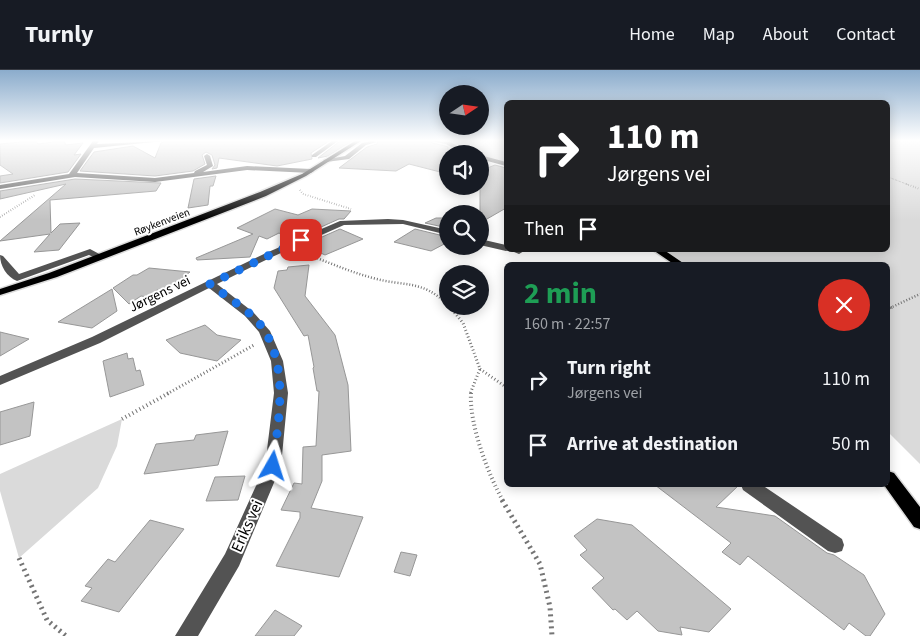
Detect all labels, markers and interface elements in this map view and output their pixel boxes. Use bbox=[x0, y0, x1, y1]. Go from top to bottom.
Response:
text: Turnly bbox=[25, 17, 94, 52]
text: Home bbox=[629, 22, 675, 47]
text: Map bbox=[703, 22, 735, 47]
text: About bbox=[763, 22, 808, 47]
text: Contact bbox=[836, 22, 895, 47]
north arrow bbox=[439, 85, 489, 135]
map controls bbox=[439, 85, 489, 315]
text: 110 m bbox=[607, 112, 699, 162]
icon: right bbox=[524, 120, 589, 185]
button: sound bbox=[439, 145, 489, 195]
text: Jørgens vei bbox=[607, 158, 711, 190]
street label: Røykenveien bbox=[132, 204, 192, 240]
button: search bbox=[439, 205, 489, 255]
icon: arrive bbox=[574, 215, 602, 243]
text: Then bbox=[524, 216, 564, 243]
pin bbox=[280, 219, 322, 261]
icon: arrive bbox=[287, 226, 315, 254]
button: layers bbox=[439, 265, 489, 315]
street label: Jørgens vei bbox=[126, 271, 194, 317]
text: 2 min bbox=[524, 272, 597, 315]
button: close bbox=[818, 279, 870, 331]
text: 160 m · 22:57 bbox=[524, 313, 611, 335]
text: Turn right bbox=[567, 355, 651, 382]
icon: right bbox=[524, 366, 552, 394]
text: 110 m bbox=[822, 366, 870, 393]
text: Jørgens vei bbox=[567, 382, 642, 404]
icon: arrive bbox=[524, 431, 552, 459]
text: Arrive at destination bbox=[567, 431, 738, 458]
text: 50 m bbox=[832, 431, 870, 458]
position arrow bbox=[246, 439, 298, 491]
street label: Eriks vei bbox=[226, 496, 268, 556]

